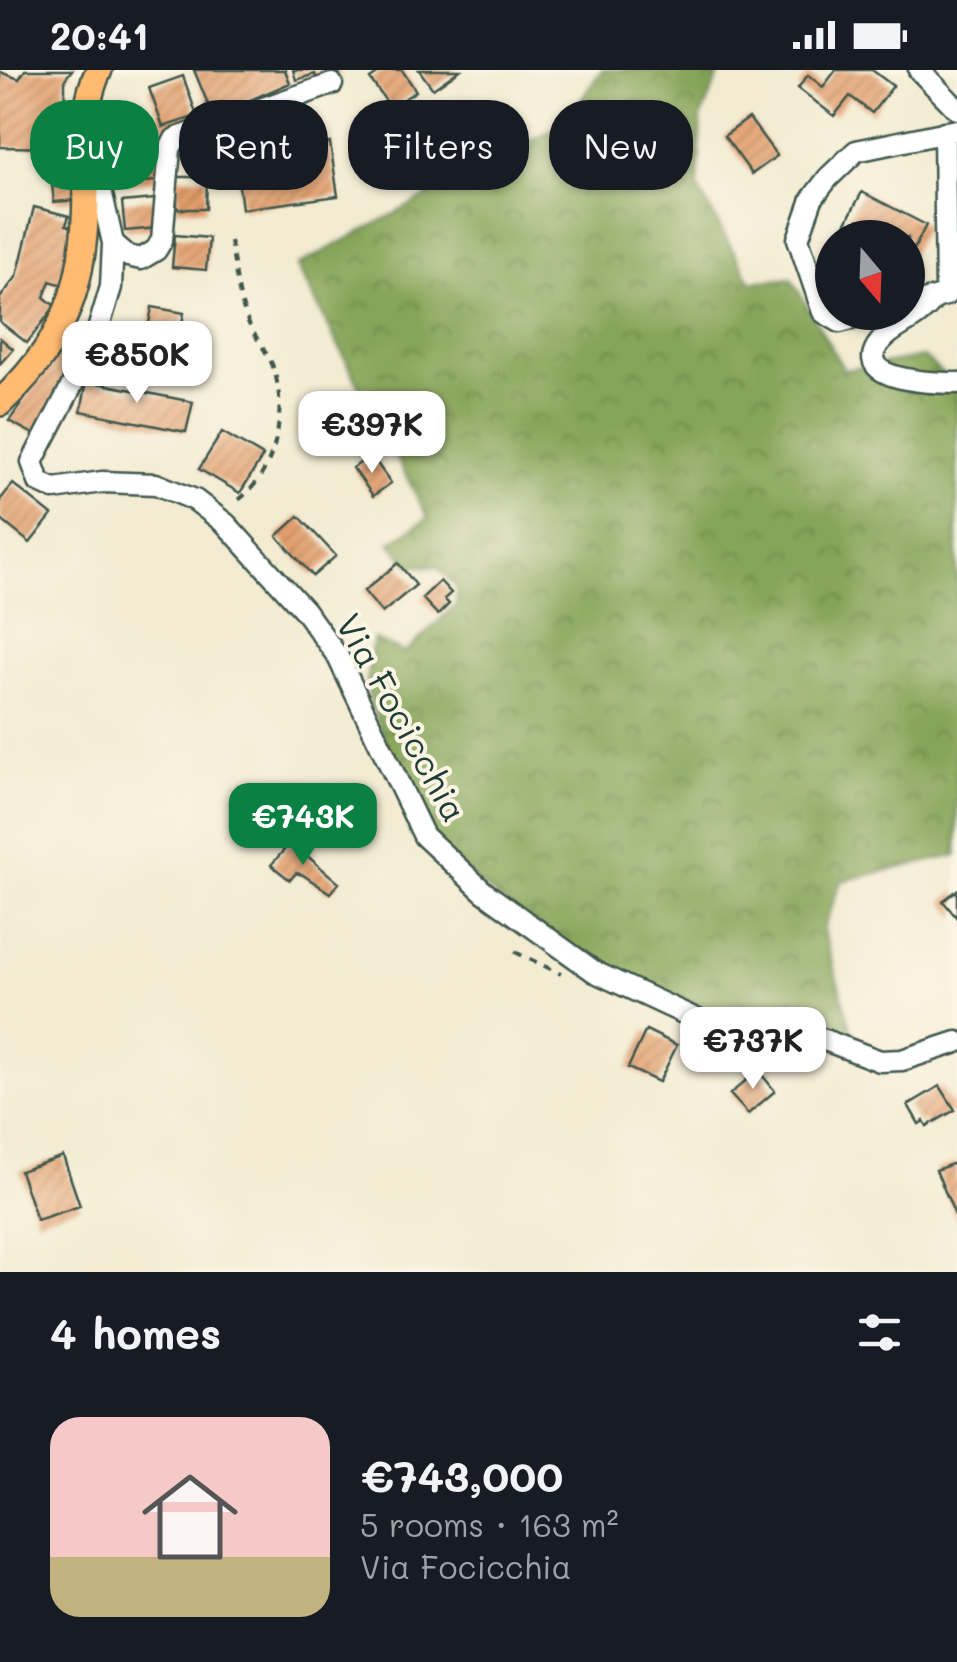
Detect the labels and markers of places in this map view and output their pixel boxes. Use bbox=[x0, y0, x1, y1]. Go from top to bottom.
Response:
pin: €850K bbox=[67, 321, 207, 406]
pin: €397K bbox=[302, 391, 442, 476]
pin: €743K bbox=[233, 783, 373, 868]
pin: €737K bbox=[683, 1007, 823, 1092]

